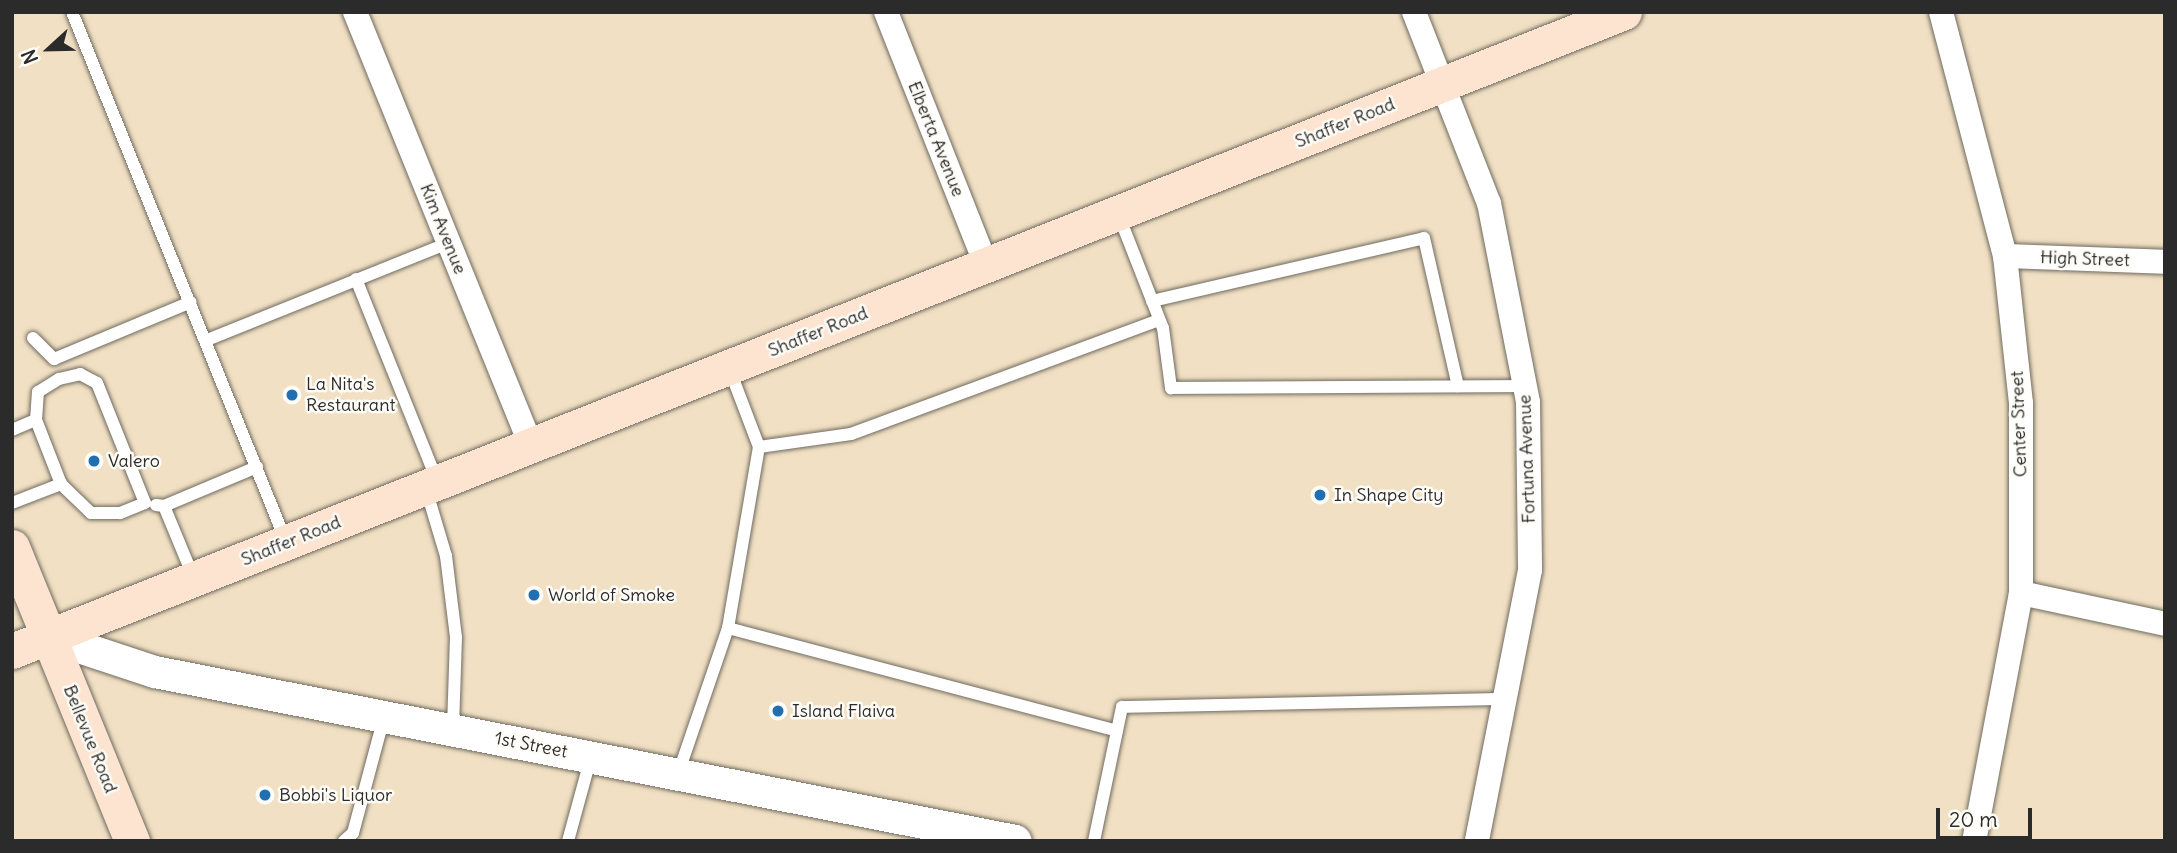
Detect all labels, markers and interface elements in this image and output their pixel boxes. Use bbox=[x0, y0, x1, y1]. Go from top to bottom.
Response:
north arrow bbox=[14, 14, 84, 84]
text: N bbox=[16, 46, 43, 67]
street label: Elberta Avenue bbox=[903, 78, 969, 200]
street label: Shaffer Road bbox=[1292, 93, 1398, 153]
street label: Kim Avenue bbox=[415, 181, 471, 277]
street label: High Street bbox=[2040, 247, 2130, 271]
street label: Shaffer Road bbox=[765, 302, 871, 362]
street label: Center Street bbox=[2006, 370, 2032, 478]
place label: La Nita's Restaurant bbox=[306, 374, 395, 416]
marker: La Nita's Restaurant bbox=[284, 387, 300, 403]
street label: Fortuna Avenue bbox=[1514, 394, 1540, 524]
place label: Valero bbox=[108, 450, 160, 472]
marker: Valero bbox=[86, 453, 102, 469]
place label: In Shape City bbox=[1334, 484, 1444, 506]
marker: In Shape City bbox=[1312, 487, 1328, 503]
street label: Shaffer Road bbox=[238, 511, 344, 571]
place label: World of Smoke bbox=[548, 584, 675, 606]
marker: World of Smoke bbox=[526, 587, 542, 603]
street label: Bellevue Road bbox=[59, 682, 121, 796]
place label: Island Flaiva bbox=[792, 700, 895, 722]
marker: Island Flaiva bbox=[770, 703, 786, 719]
street label: 1st Street bbox=[493, 727, 569, 763]
place label: Bobbi's Liquor bbox=[279, 784, 392, 806]
marker: Bobbi's Liquor bbox=[257, 787, 273, 803]
scale bar bbox=[1939, 794, 2035, 838]
text: 20 m bbox=[1949, 806, 1998, 833]

